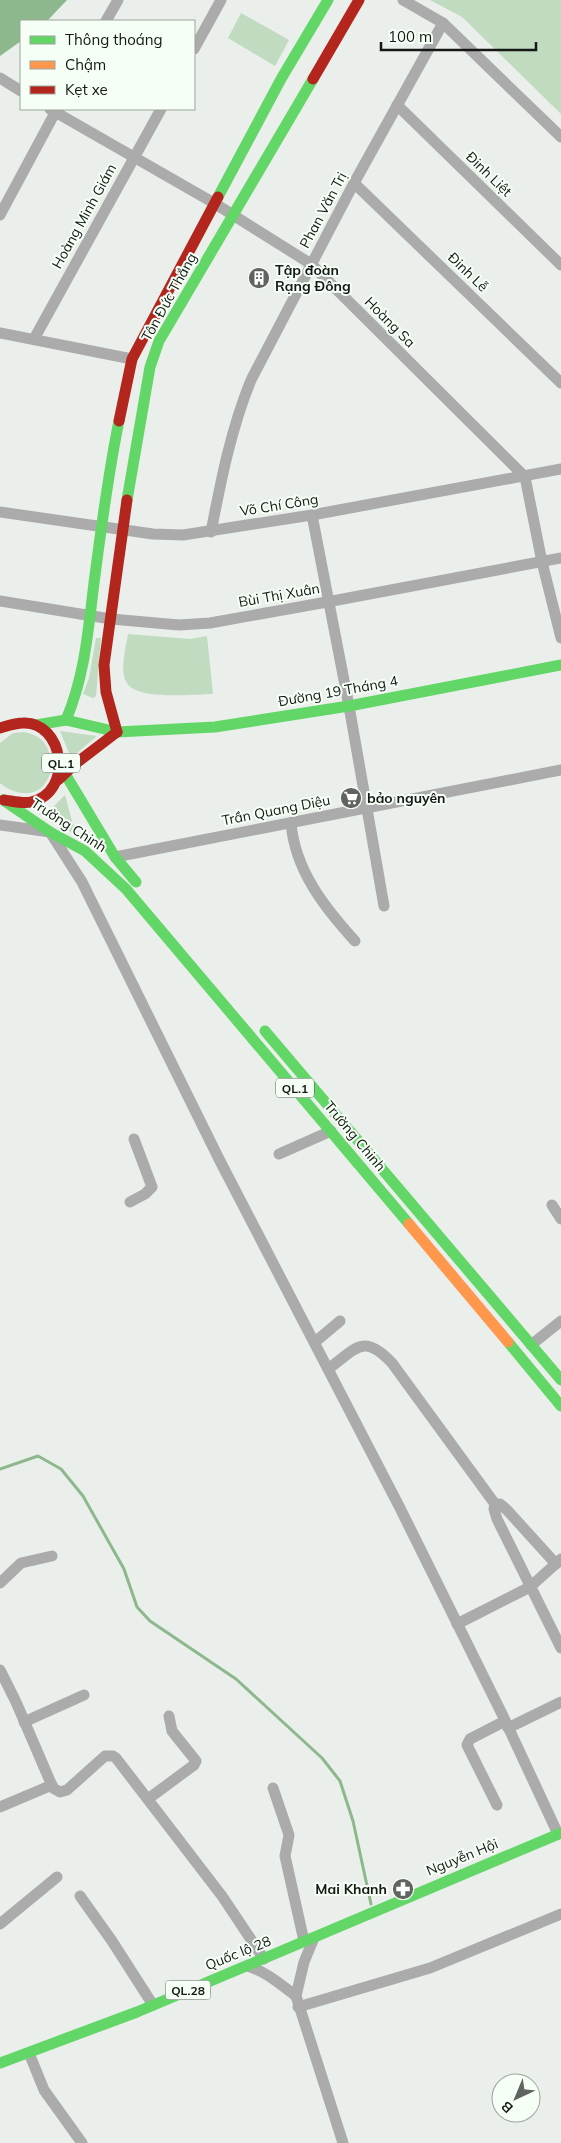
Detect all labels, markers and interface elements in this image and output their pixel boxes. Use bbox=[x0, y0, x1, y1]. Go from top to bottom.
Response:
legend bbox=[20, 20, 195, 110]
scale bar bbox=[381, 20, 536, 52]
text: 100 m bbox=[388, 27, 432, 46]
text: Thông thoáng bbox=[65, 30, 163, 49]
text: Chậm bbox=[65, 55, 106, 74]
text: Kẹt xe bbox=[65, 80, 108, 99]
street label: Đinh Liệt bbox=[462, 148, 516, 200]
street label: Hoàng Minh Giám bbox=[48, 160, 120, 272]
street label: Phan Văn Trị bbox=[295, 169, 351, 251]
street label: Đinh Lễ bbox=[444, 248, 492, 296]
street label: Tôn Đức Thắng bbox=[137, 250, 201, 344]
place label: Tập đoàn Rạng Đông bbox=[275, 261, 351, 295]
building icon: Tập đoàn Rạng Đông bbox=[247, 266, 271, 290]
street label: Hoàng Sa bbox=[361, 293, 419, 351]
street label: Võ Chí Công bbox=[239, 490, 319, 520]
street label: Bùi Thị Xuân bbox=[237, 579, 321, 611]
street label: Đường 19 Tháng 4 bbox=[277, 672, 400, 710]
road number: QL.1 bbox=[42, 754, 80, 772]
supermarket icon: bảo nguyên bbox=[339, 786, 363, 810]
place label: bảo nguyên bbox=[367, 789, 446, 807]
street label: Trần Quang Diệu bbox=[220, 791, 332, 829]
street label: Trường Chinh bbox=[28, 794, 110, 856]
road number: QL.1 bbox=[276, 1078, 314, 1098]
street label: Trường Chinh bbox=[320, 1097, 390, 1175]
street label: Nguyễn Hội bbox=[423, 1834, 501, 1880]
pharmacy icon: Mai Khanh bbox=[391, 1877, 415, 1901]
place label: Mai Khanh bbox=[315, 1880, 387, 1898]
street label: Quốc lộ 28 bbox=[203, 1932, 273, 1974]
road number: QL.28 bbox=[166, 1980, 210, 2000]
north arrow bbox=[491, 2073, 541, 2123]
text: B bbox=[497, 2097, 517, 2117]

